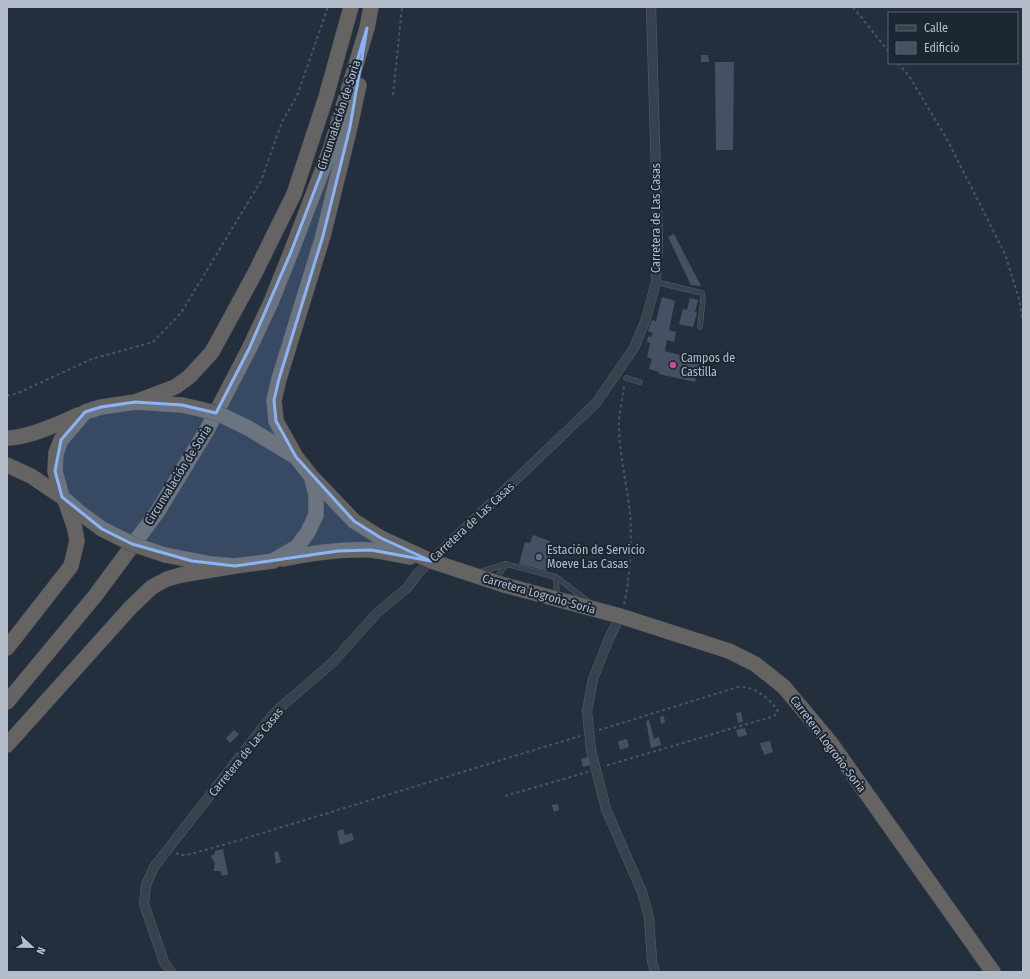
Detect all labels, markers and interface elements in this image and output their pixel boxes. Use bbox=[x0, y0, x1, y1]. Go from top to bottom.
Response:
legend bbox=[888, 12, 1018, 64]
text: Calle bbox=[924, 21, 948, 35]
text: Edificio bbox=[924, 41, 960, 55]
street label: Circunvalación de Soria bbox=[315, 58, 363, 172]
street label: Carretera de Las Casas bbox=[649, 163, 663, 273]
place label: Campos de Castilla bbox=[681, 351, 735, 379]
marker: Campos de Castilla bbox=[668, 360, 678, 370]
street label: Circunvalación de Soria bbox=[142, 423, 214, 527]
street label: Carretera de Las Casas bbox=[427, 479, 517, 565]
place label: Estación de Servicio Moeve Las Casas bbox=[547, 543, 645, 571]
marker: Estación de Servicio Moeve Las Casas bbox=[534, 552, 544, 562]
street label: Carretera Logroño-Soria bbox=[481, 571, 597, 617]
street label: Carretera Logroño-Soria bbox=[787, 693, 869, 795]
street label: Carretera de Las Casas bbox=[206, 705, 286, 799]
north arrow bbox=[12, 927, 52, 967]
text: N bbox=[34, 945, 48, 956]

